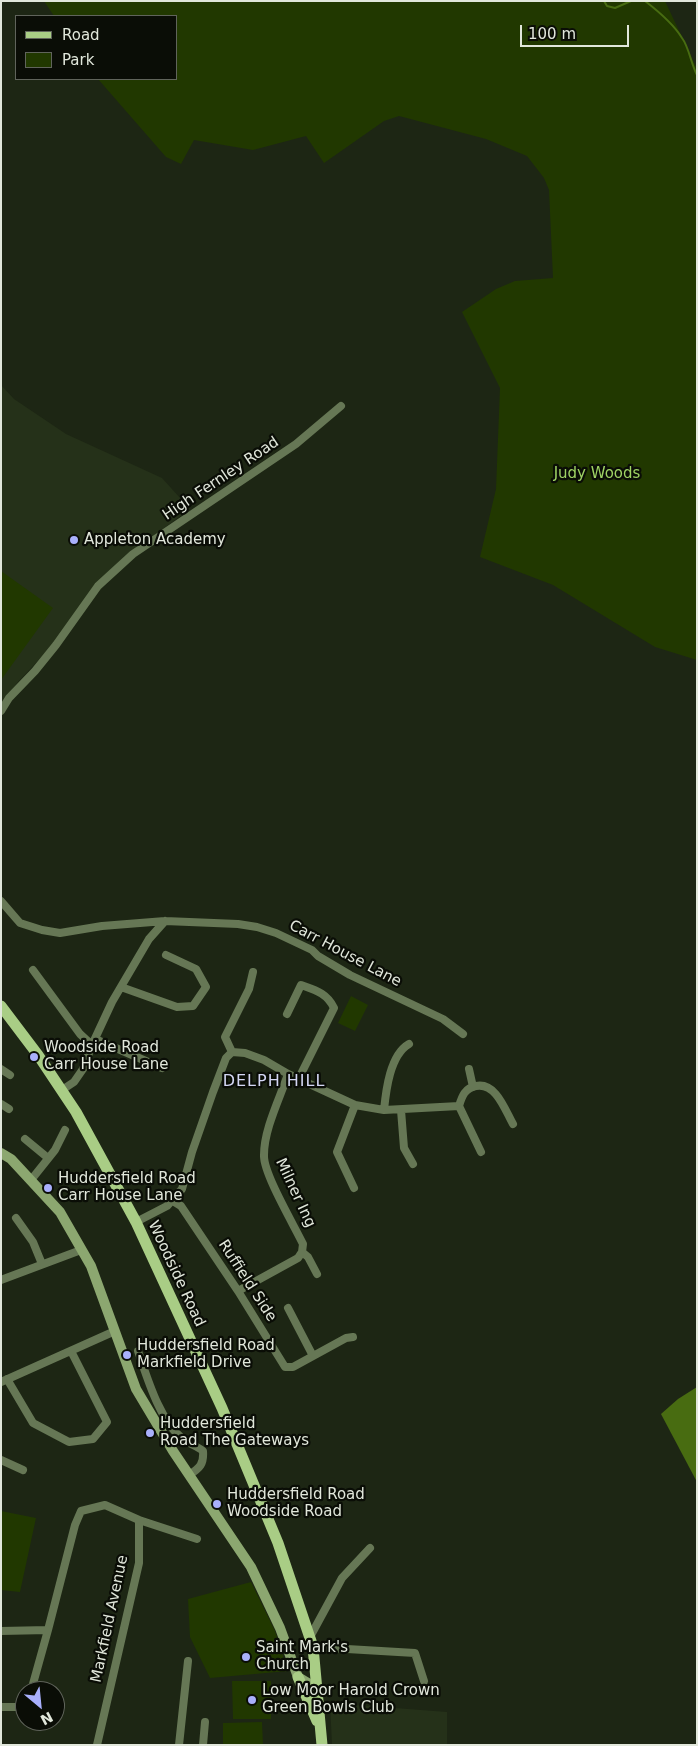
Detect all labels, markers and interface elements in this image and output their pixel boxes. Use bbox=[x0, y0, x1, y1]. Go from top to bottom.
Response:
legend bbox=[15, 15, 178, 80]
scale bar bbox=[523, 15, 632, 47]
text: 100 m bbox=[528, 25, 576, 43]
text: Road bbox=[62, 26, 100, 44]
text: Park bbox=[62, 51, 94, 69]
street label: High Fernley Road bbox=[159, 433, 283, 525]
park label: Judy Woods bbox=[554, 465, 640, 483]
place label: Appleton Academy bbox=[84, 531, 226, 549]
marker: Appleton Academy bbox=[68, 534, 80, 546]
street label: Carr House Lane bbox=[286, 917, 404, 991]
place label: Woodside Road Carr House Lane bbox=[44, 1039, 169, 1074]
marker: Woodside Road Carr House Lane bbox=[28, 1051, 40, 1063]
district label: DELPH HILL bbox=[221, 1072, 327, 1092]
street label: Milner Ing bbox=[271, 1155, 319, 1231]
place label: Huddersfield Road Carr House Lane bbox=[58, 1170, 196, 1205]
marker: Huddersfield Road Carr House Lane bbox=[42, 1182, 54, 1194]
street label: Woodside Road bbox=[144, 1218, 208, 1330]
street label: Ruffield Side bbox=[214, 1237, 280, 1325]
place label: Huddersfield Road Markfield Drive bbox=[137, 1337, 275, 1372]
marker: Huddersfield Road Markfield Drive bbox=[121, 1349, 133, 1361]
place label: Huddersfield Road The Gateways bbox=[160, 1415, 309, 1450]
marker: Huddersfield Road The Gateways bbox=[144, 1427, 156, 1439]
place label: Huddersfield Road Woodside Road bbox=[227, 1486, 365, 1521]
marker: Huddersfield Road Woodside Road bbox=[211, 1498, 223, 1510]
street label: Markfield Avenue bbox=[88, 1554, 132, 1684]
place label: Saint Mark's Church bbox=[256, 1639, 348, 1674]
marker: Saint Mark's Church bbox=[240, 1651, 252, 1663]
north arrow bbox=[15, 1681, 65, 1731]
place label: Low Moor Harold Crown Green Bowls Club bbox=[262, 1682, 440, 1717]
marker: Low Moor Harold Crown Green Bowls Club bbox=[246, 1694, 258, 1706]
text: N bbox=[38, 1709, 56, 1728]

